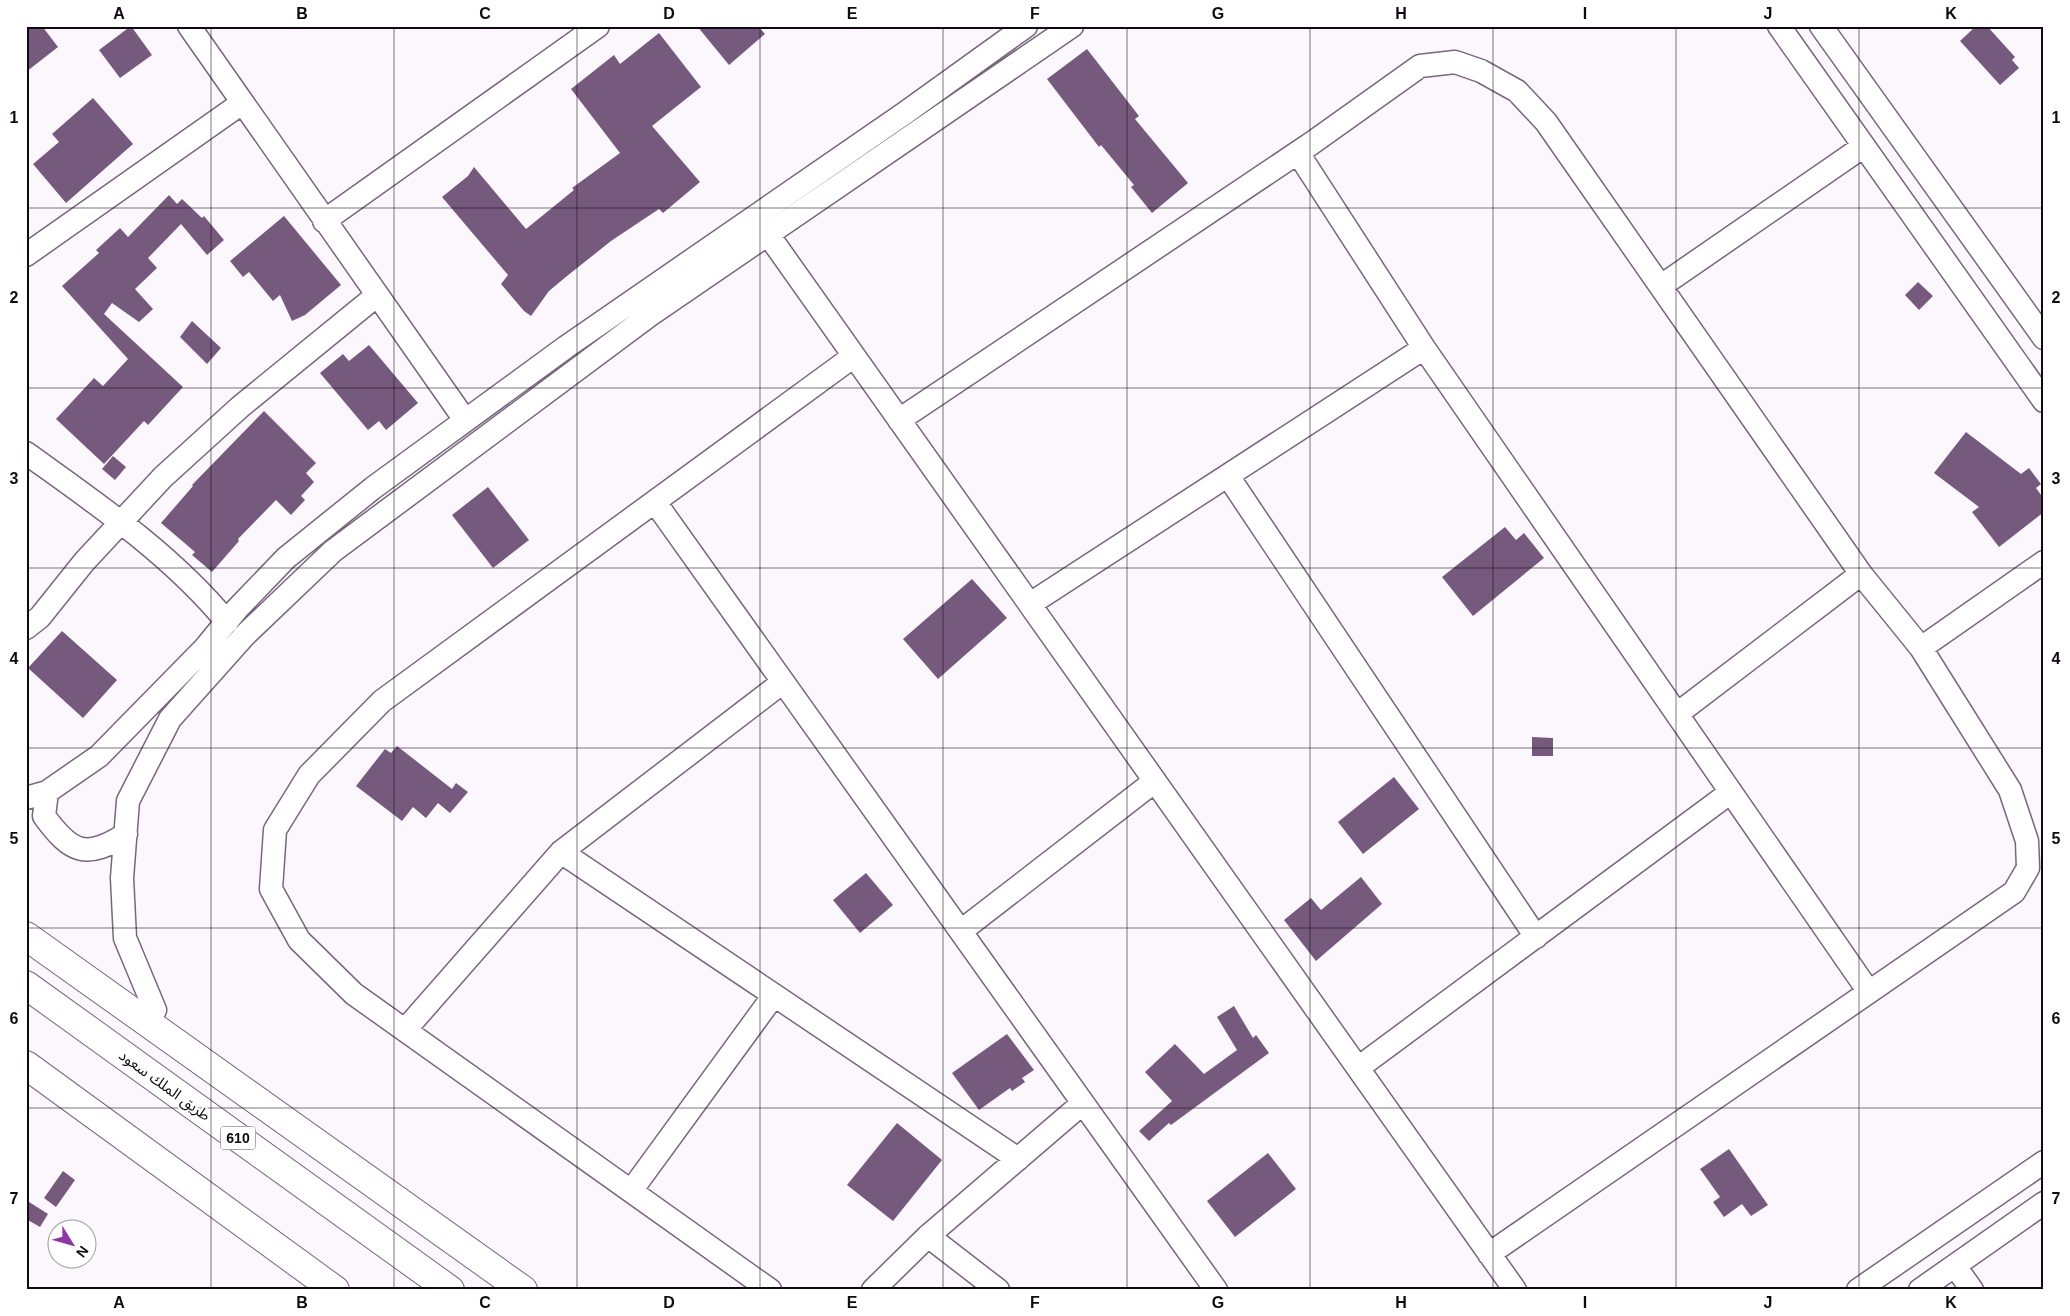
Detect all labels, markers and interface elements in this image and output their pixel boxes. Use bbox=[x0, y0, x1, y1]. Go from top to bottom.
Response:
text: A bbox=[113, 5, 125, 22]
text: B bbox=[296, 5, 308, 22]
text: C bbox=[479, 5, 491, 22]
text: D bbox=[663, 5, 675, 22]
text: E bbox=[847, 5, 858, 22]
text: F bbox=[1030, 5, 1040, 22]
text: G bbox=[1212, 5, 1224, 22]
text: H bbox=[1395, 5, 1407, 22]
text: I bbox=[1583, 5, 1587, 22]
text: J bbox=[1764, 5, 1772, 22]
text: K bbox=[1945, 5, 1957, 22]
text: 1 bbox=[10, 109, 19, 126]
text: 1 bbox=[2052, 109, 2061, 126]
text: 2 bbox=[10, 289, 19, 306]
text: 2 bbox=[2052, 289, 2061, 306]
text: 3 bbox=[10, 470, 19, 487]
text: 3 bbox=[2052, 470, 2061, 487]
text: 4 bbox=[10, 650, 19, 667]
text: 4 bbox=[2052, 650, 2061, 667]
text: 5 bbox=[10, 830, 19, 847]
text: 5 bbox=[2052, 830, 2061, 847]
text: 6 bbox=[10, 1010, 19, 1027]
text: 6 bbox=[2052, 1010, 2061, 1027]
street label: طريق الملك سعود bbox=[115, 1046, 214, 1125]
road number: 610 bbox=[220, 1126, 256, 1150]
text: 7 bbox=[10, 1190, 19, 1207]
text: 7 bbox=[2052, 1190, 2061, 1207]
north arrow bbox=[48, 1218, 98, 1268]
text: N bbox=[73, 1243, 92, 1261]
text: A bbox=[113, 1294, 125, 1311]
text: B bbox=[296, 1294, 308, 1311]
text: C bbox=[479, 1294, 491, 1311]
text: D bbox=[663, 1294, 675, 1311]
text: E bbox=[847, 1294, 858, 1311]
text: F bbox=[1030, 1294, 1040, 1311]
text: G bbox=[1212, 1294, 1224, 1311]
text: H bbox=[1395, 1294, 1407, 1311]
text: I bbox=[1583, 1294, 1587, 1311]
text: J bbox=[1764, 1294, 1772, 1311]
text: K bbox=[1945, 1294, 1957, 1311]

